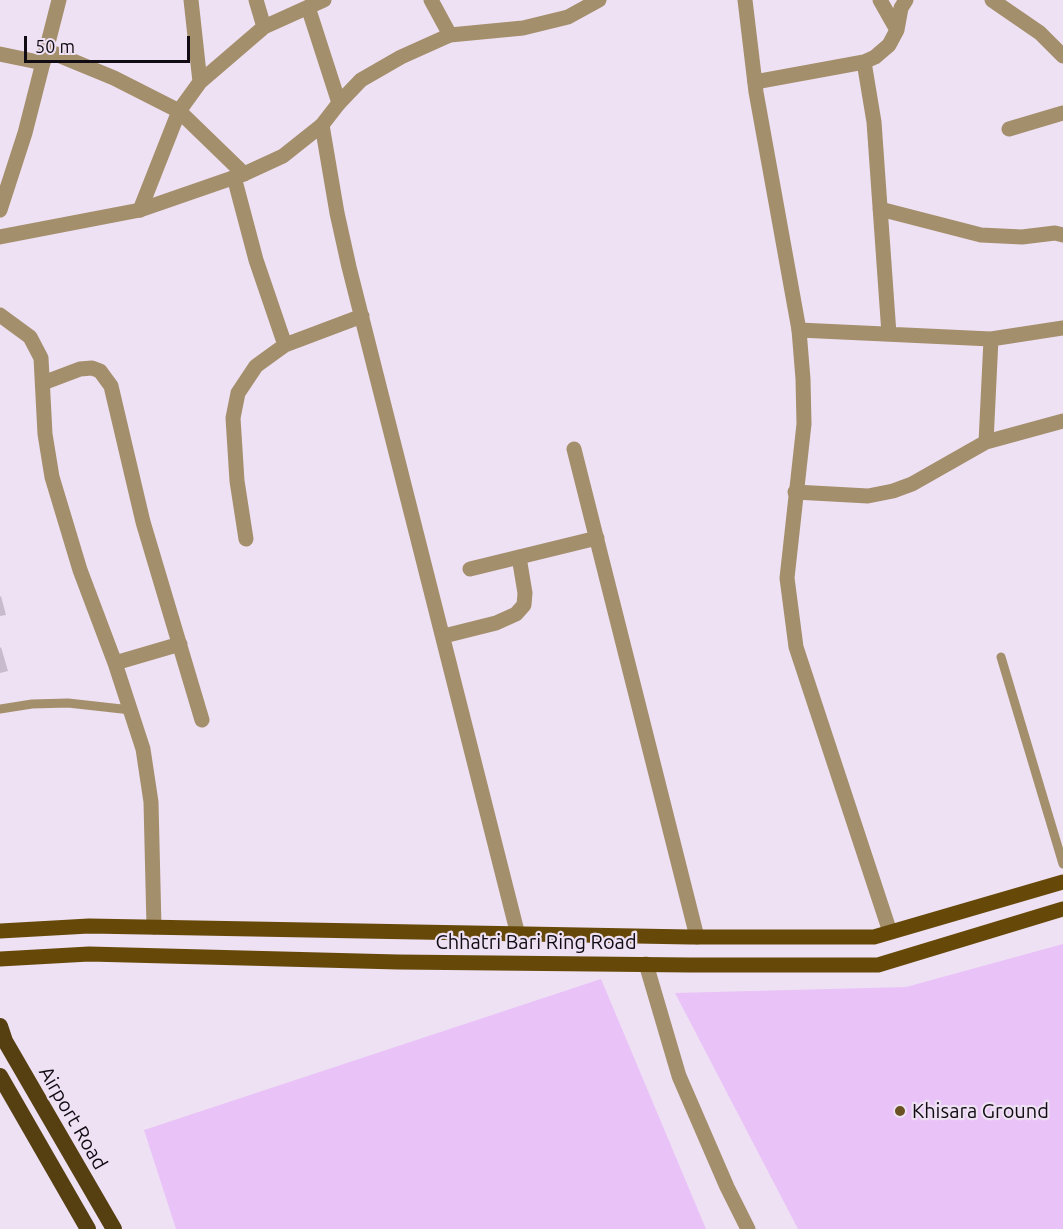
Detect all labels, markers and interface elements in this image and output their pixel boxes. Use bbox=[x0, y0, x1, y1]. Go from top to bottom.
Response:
scale bar bbox=[27, 24, 194, 62]
text: 50 m bbox=[35, 36, 75, 56]
street label: Chhatri Bari Ring Road bbox=[435, 930, 637, 954]
street label: Airport Road bbox=[34, 1062, 112, 1174]
place label: Khisara Ground bbox=[912, 1099, 1049, 1123]
marker: Khisara Ground bbox=[893, 1104, 907, 1118]

